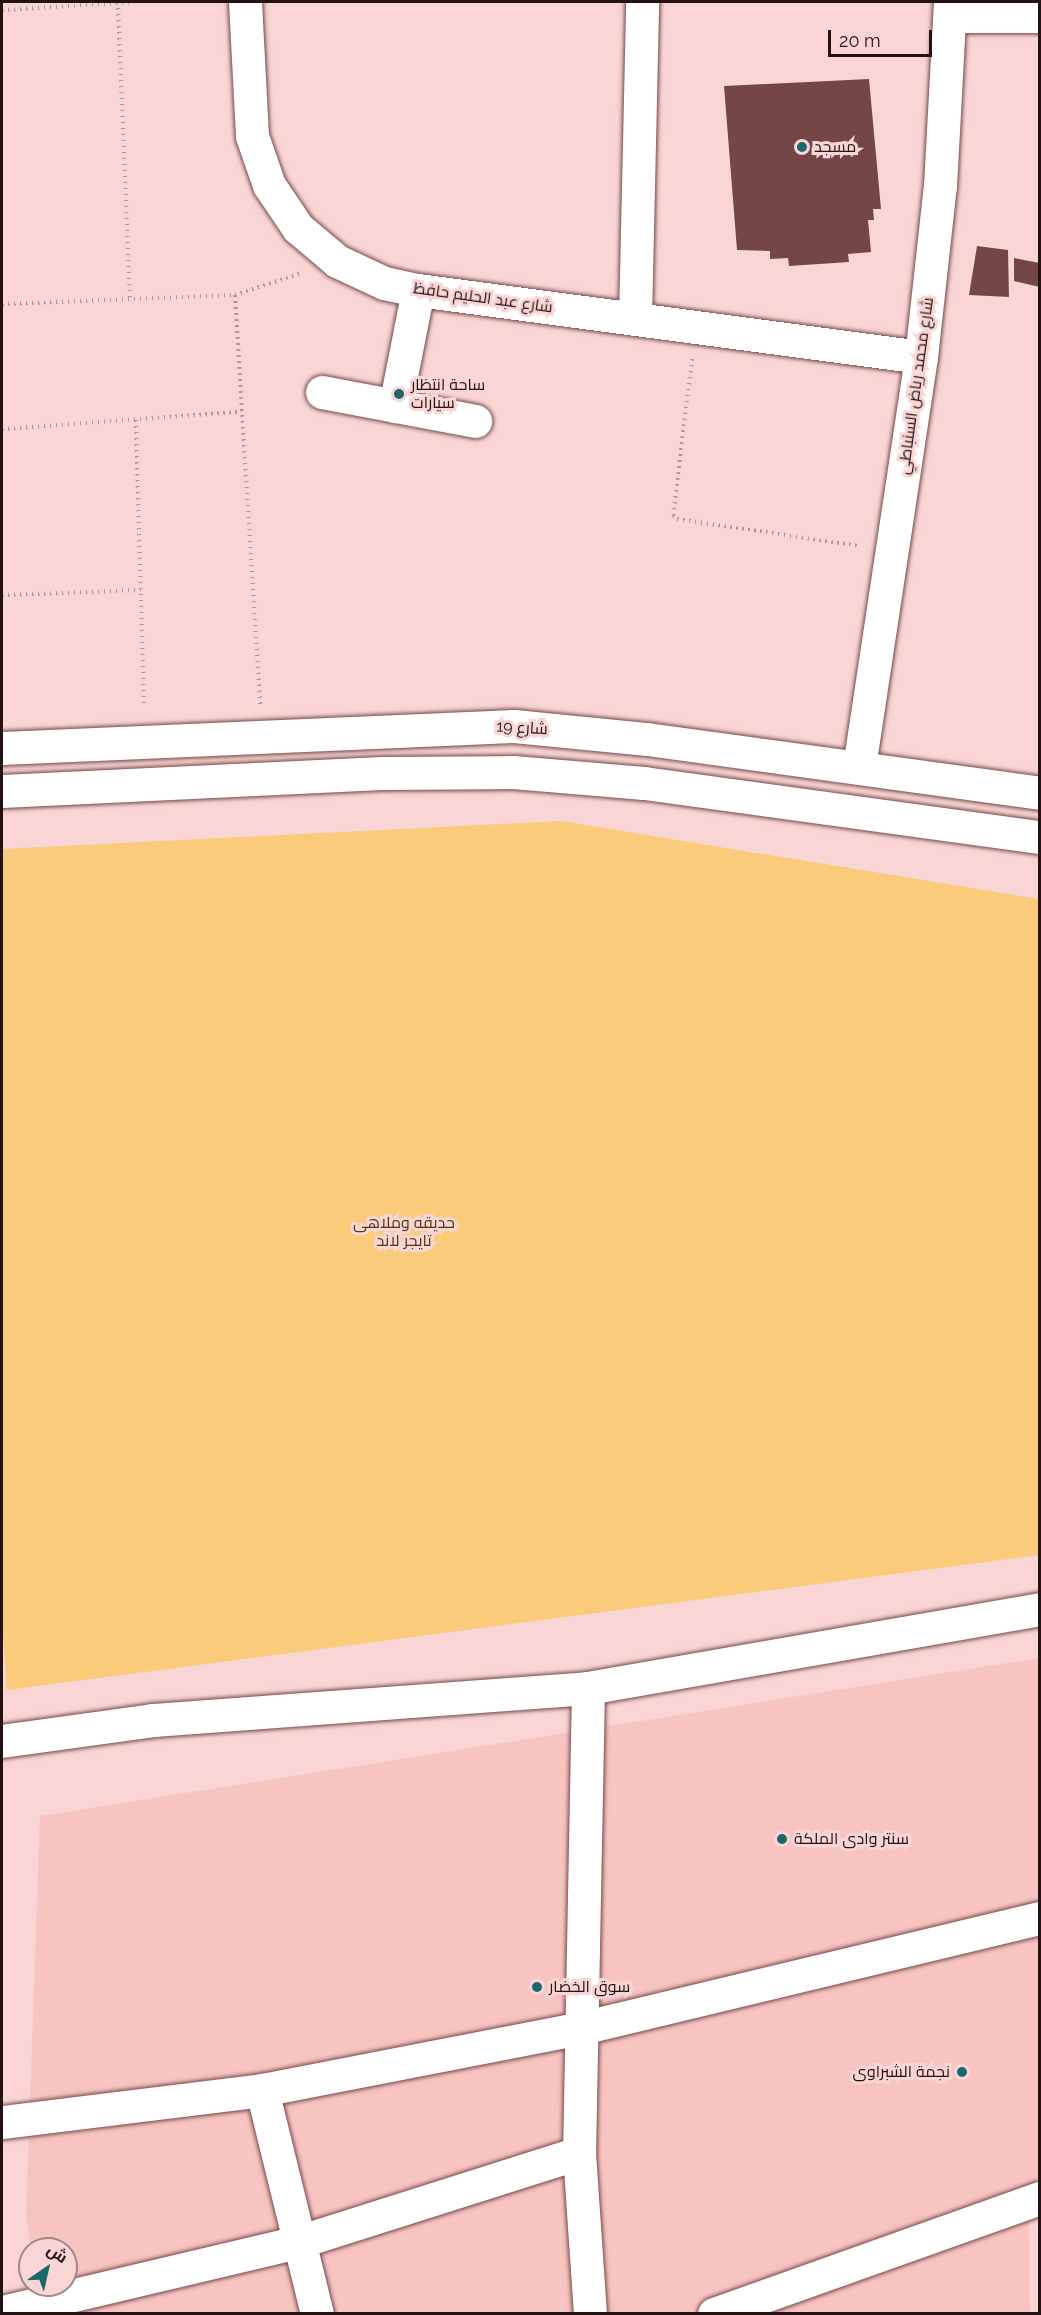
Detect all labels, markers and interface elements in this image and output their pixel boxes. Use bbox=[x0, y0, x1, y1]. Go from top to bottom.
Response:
scale bar bbox=[831, 18, 934, 56]
text: 20 m bbox=[839, 30, 881, 51]
place label: مسجد bbox=[814, 137, 856, 157]
marker: مسجد bbox=[795, 140, 809, 154]
street label: شارع عبد الحليم حافظ bbox=[412, 279, 554, 317]
street label: شارع محمد رياض السنباطي bbox=[894, 296, 938, 476]
place label: ساحة انتظار سيارات bbox=[411, 375, 485, 413]
marker: ساحة انتظار سيارات bbox=[392, 387, 406, 401]
street label: شارع 19 bbox=[496, 717, 548, 739]
park label: حديقه وملاهى تايجر لاند bbox=[353, 1213, 455, 1251]
place label: سنتر وادى الملكة bbox=[794, 1829, 909, 1849]
marker: سنتر وادى الملكة bbox=[775, 1832, 789, 1846]
place label: سوق الخضار bbox=[549, 1977, 630, 1997]
marker: سوق الخضار bbox=[530, 1980, 544, 1994]
place label: نجمة الشبراوى bbox=[853, 2062, 950, 2082]
marker: نجمة الشبراوى bbox=[955, 2065, 969, 2079]
north arrow bbox=[18, 2237, 78, 2297]
text: ش bbox=[43, 2240, 71, 2267]

